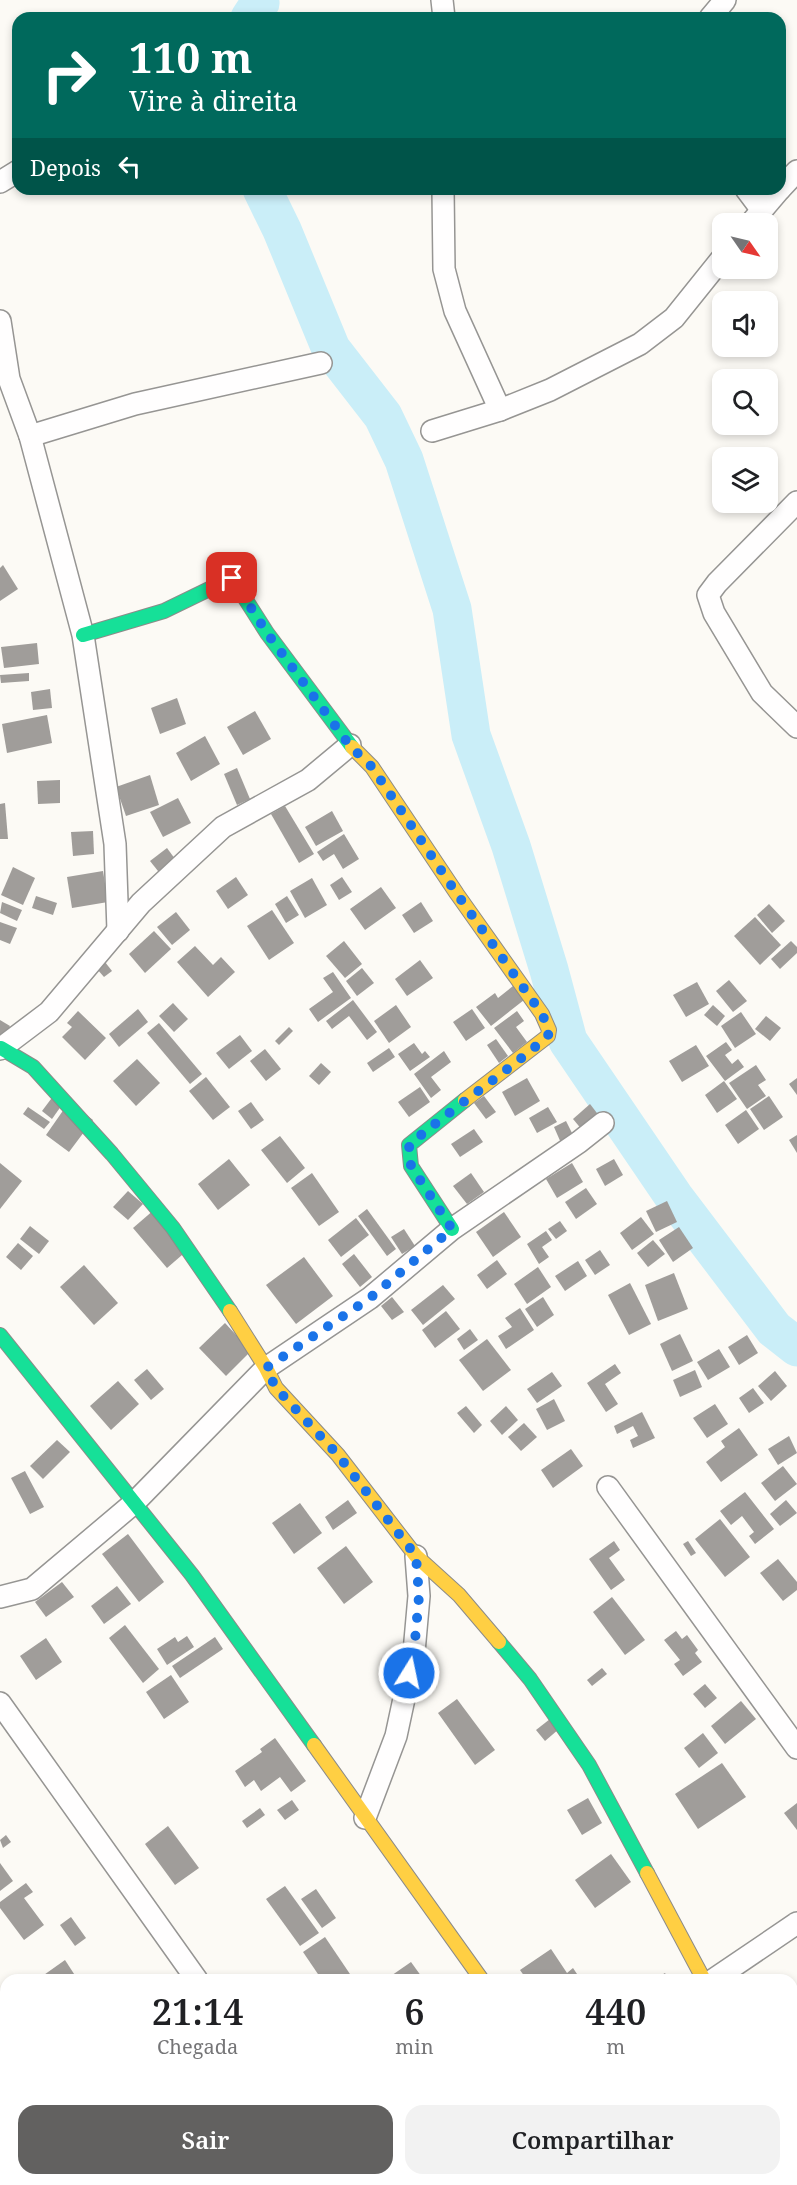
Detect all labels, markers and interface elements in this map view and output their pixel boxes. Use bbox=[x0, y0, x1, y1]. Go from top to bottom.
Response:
text: 110 m bbox=[129, 28, 253, 85]
icon: right bbox=[30, 36, 108, 114]
text: Vire à direita bbox=[129, 82, 298, 119]
icon: left bbox=[113, 150, 146, 183]
text: Depois bbox=[30, 152, 101, 182]
north arrow bbox=[712, 213, 778, 279]
map controls bbox=[712, 213, 778, 513]
button: sound bbox=[712, 291, 778, 357]
button: search bbox=[712, 369, 778, 435]
button: layers bbox=[712, 447, 778, 513]
pin bbox=[206, 552, 257, 603]
icon: arrive bbox=[215, 561, 248, 594]
position arrow bbox=[377, 1641, 441, 1705]
text: 21:14 bbox=[152, 1987, 244, 2036]
text: 6 bbox=[404, 1987, 425, 2036]
text: 440 bbox=[585, 1987, 646, 2036]
text: Chegada bbox=[157, 2033, 238, 2060]
text: min bbox=[395, 2033, 434, 2060]
text: m bbox=[606, 2033, 625, 2060]
button: Sair bbox=[18, 2105, 393, 2174]
button: Compartilhar bbox=[405, 2105, 780, 2174]

